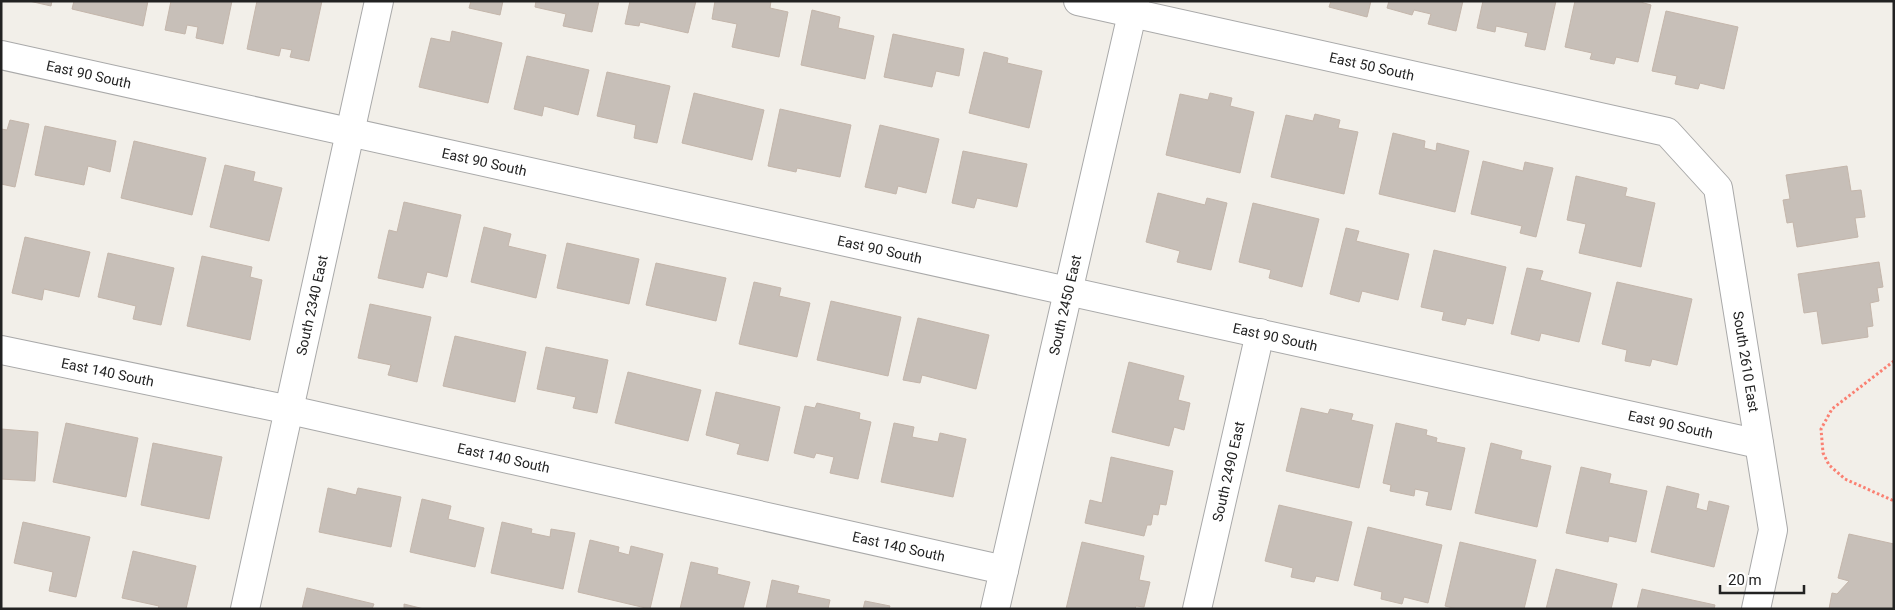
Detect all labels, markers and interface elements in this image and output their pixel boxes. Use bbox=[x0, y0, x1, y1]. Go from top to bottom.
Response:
street label: East 50 South bbox=[1328, 49, 1416, 84]
street label: East 90 South bbox=[45, 57, 133, 92]
street label: East 90 South bbox=[440, 145, 528, 179]
street label: East 90 South bbox=[836, 232, 924, 267]
street label: South 2340 East bbox=[293, 253, 331, 357]
street label: South 2450 East bbox=[1046, 253, 1084, 357]
street label: South 2610 East bbox=[1730, 310, 1762, 414]
street label: East 90 South bbox=[1231, 320, 1319, 354]
street label: East 140 South bbox=[60, 355, 156, 390]
street label: East 90 South bbox=[1627, 407, 1715, 442]
street label: South 2490 East bbox=[1209, 420, 1248, 523]
street label: East 140 South bbox=[456, 440, 551, 476]
street label: East 140 South bbox=[851, 528, 947, 565]
scale bar bbox=[1720, 562, 1804, 594]
text: 20 m bbox=[1728, 571, 1762, 589]

